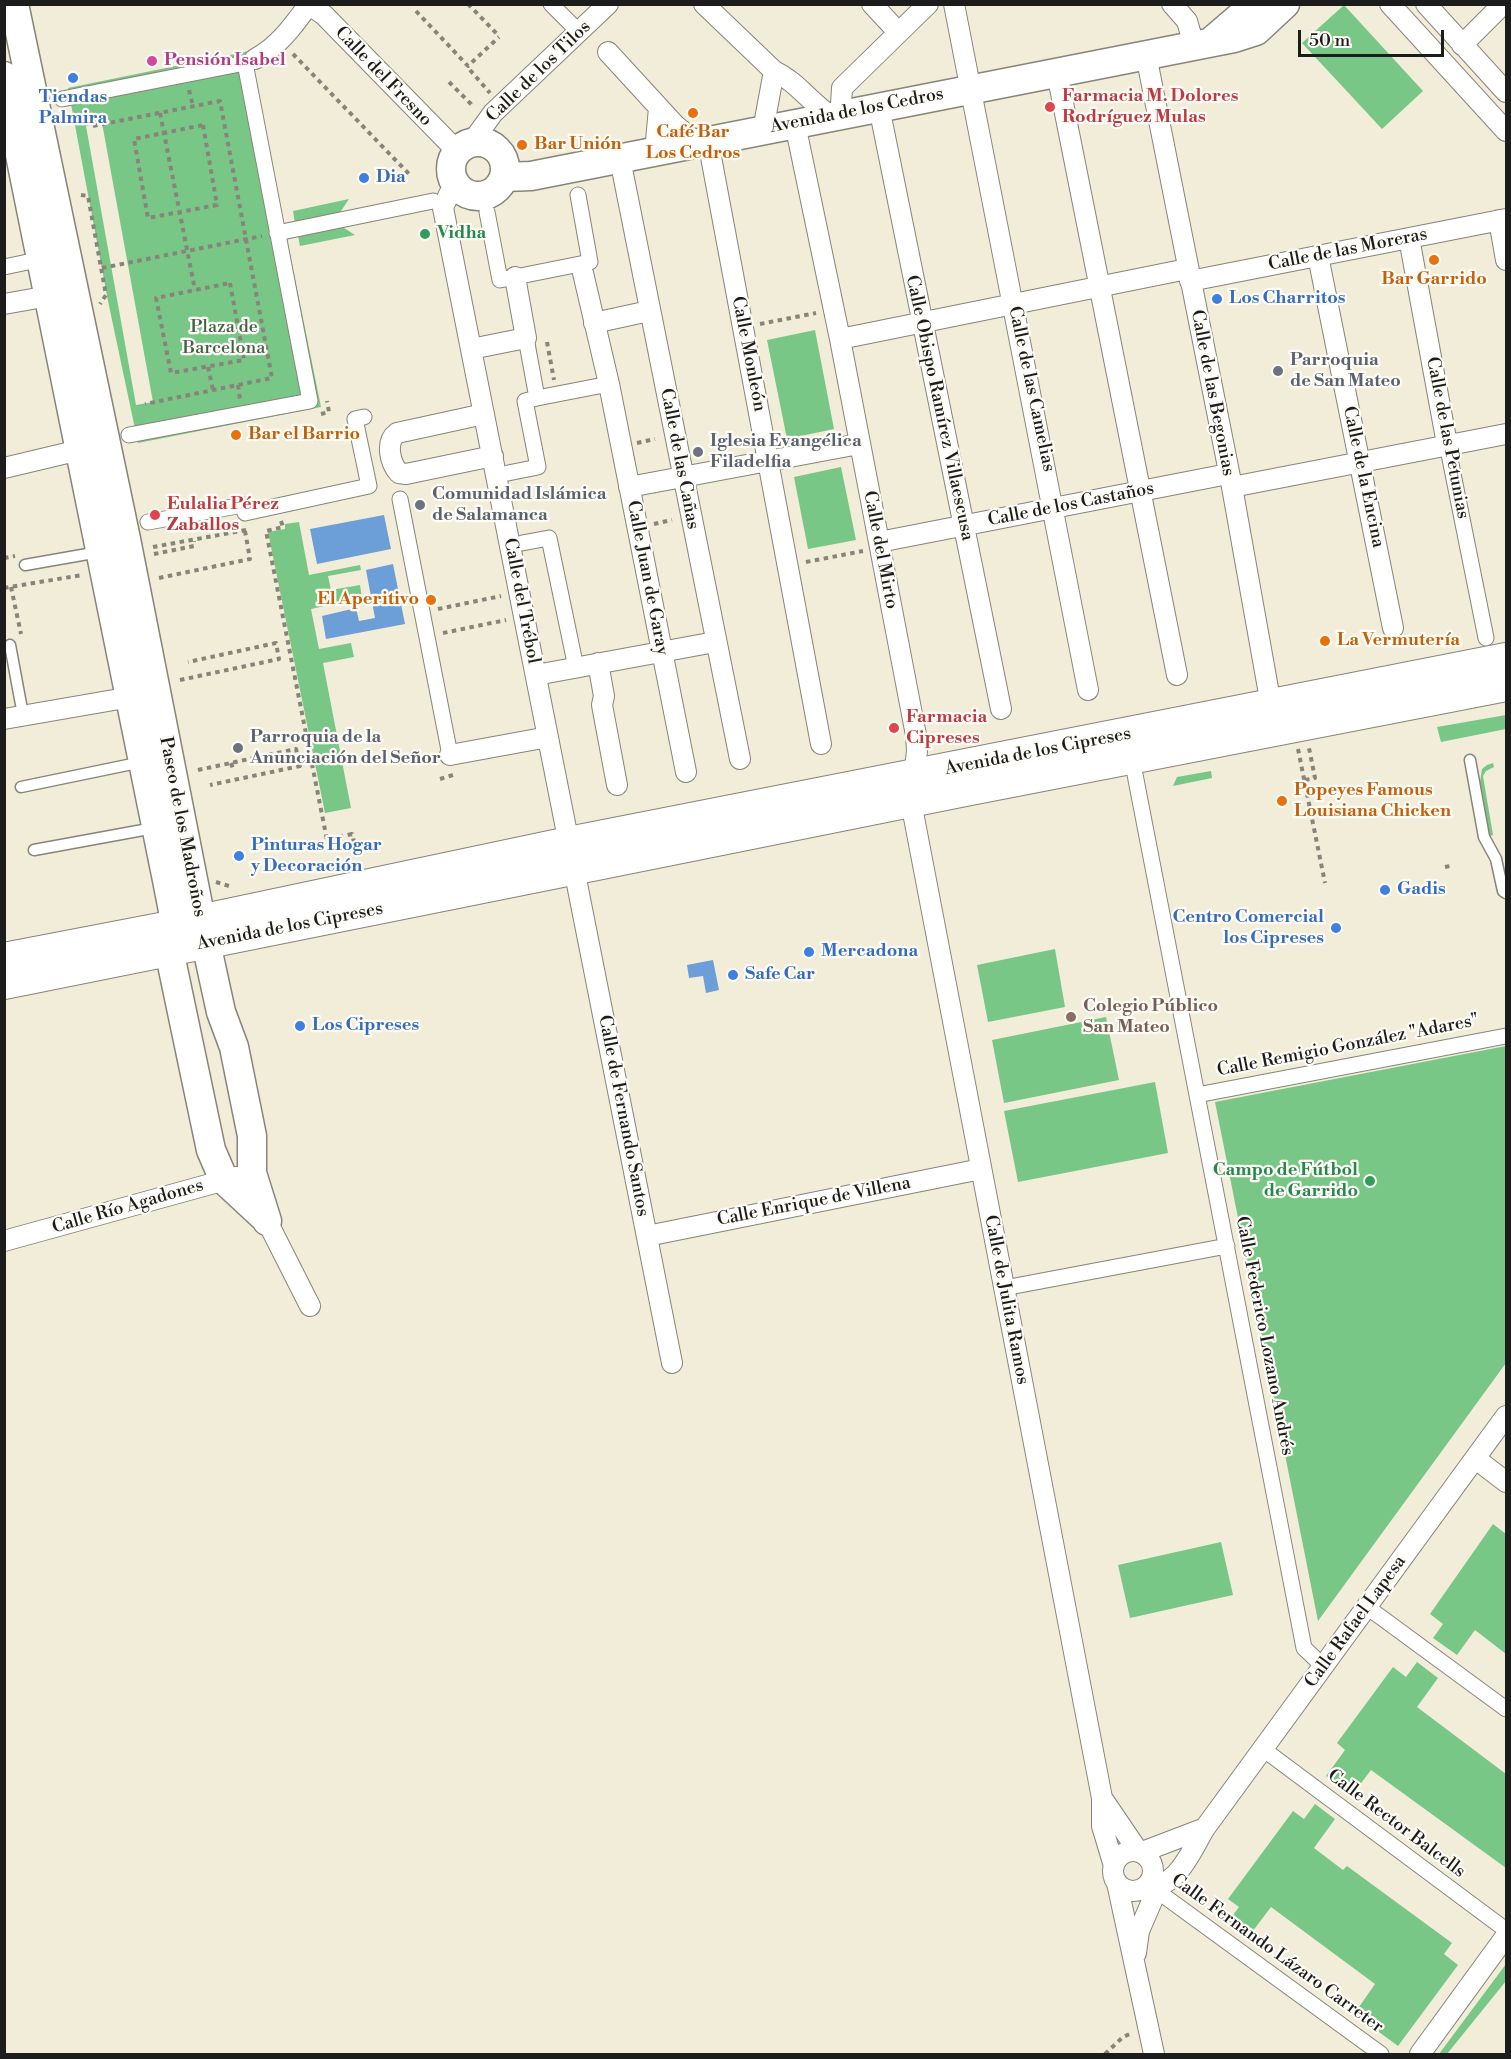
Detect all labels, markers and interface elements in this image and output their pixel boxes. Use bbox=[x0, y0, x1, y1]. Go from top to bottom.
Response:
street label: Calle de los Tilos bbox=[482, 17, 596, 127]
scale bar bbox=[1301, 18, 1446, 56]
street label: Calle del Fresno bbox=[330, 23, 436, 131]
text: 50 m bbox=[1309, 29, 1350, 52]
place label: Pensión Isabel bbox=[164, 50, 286, 72]
marker: Pensión Isabel bbox=[145, 54, 159, 68]
marker: Tiendas Palmira bbox=[66, 71, 80, 85]
street label: Avenida de los Cedros bbox=[768, 84, 946, 138]
place label: Farmacia M. Dolores Rodríguez Mulas bbox=[1062, 86, 1238, 128]
place label: Tiendas Palmira bbox=[39, 87, 107, 130]
marker: Farmacia M. Dolores Rodríguez Mulas bbox=[1043, 100, 1057, 114]
marker: Café Bar Los Cedros bbox=[686, 106, 700, 120]
place label: Café Bar Los Cedros bbox=[646, 122, 740, 164]
place label: Bar Unión bbox=[534, 134, 622, 156]
marker: Bar Unión bbox=[515, 138, 529, 152]
place label: Dia bbox=[376, 167, 406, 189]
marker: Dia bbox=[357, 171, 371, 185]
place label: Vidha bbox=[437, 223, 486, 245]
street label: Calle de las Moreras bbox=[1267, 224, 1429, 276]
marker: Vidha bbox=[418, 227, 432, 241]
marker: Bar Garrido bbox=[1427, 253, 1441, 267]
place label: Bar Garrido bbox=[1381, 269, 1487, 291]
street label: Calle Obispo Ramírez Villaescusa bbox=[900, 273, 978, 543]
place label: Los Charritos bbox=[1229, 288, 1346, 310]
marker: Los Charritos bbox=[1210, 292, 1224, 306]
street label: Calle Monleón bbox=[726, 295, 770, 413]
street label: Calle de las Camelias bbox=[1003, 304, 1059, 474]
street label: Calle de las Begonias bbox=[1185, 308, 1239, 478]
park label: Plaza de Barcelona bbox=[183, 317, 265, 360]
place label: Parroquia de San Mateo bbox=[1290, 350, 1401, 392]
street label: Calle de las Petunias bbox=[1421, 355, 1473, 521]
marker: Parroquia de San Mateo bbox=[1271, 364, 1285, 378]
street label: Calle de las Cañas bbox=[655, 387, 703, 531]
street label: Calle de la Encina bbox=[1337, 404, 1389, 550]
place label: Bar el Barrio bbox=[248, 424, 360, 446]
marker: Bar el Barrio bbox=[229, 428, 243, 442]
place label: Iglesia Evangélica Filadelfia bbox=[710, 431, 862, 474]
marker: Iglesia Evangélica Filadelfia bbox=[691, 445, 705, 459]
street label: Calle de los Castaños bbox=[986, 478, 1156, 532]
place label: Comunidad Islámica de Salamanca bbox=[432, 484, 606, 526]
street label: Calle del Mirto bbox=[858, 489, 902, 611]
place label: Eulalia Pérez Zaballos bbox=[167, 494, 279, 536]
marker: Comunidad Islámica de Salamanca bbox=[413, 498, 427, 512]
street label: Calle Juan de Garay bbox=[621, 499, 673, 657]
marker: Eulalia Pérez Zaballos bbox=[148, 508, 162, 522]
street label: Calle del Trébol bbox=[498, 536, 544, 666]
place label: El Aperitivo bbox=[317, 589, 419, 611]
marker: El Aperitivo bbox=[424, 593, 438, 607]
place label: La Vermutería bbox=[1337, 630, 1460, 652]
marker: La Vermutería bbox=[1318, 634, 1332, 648]
place label: Farmacia Cipreses bbox=[906, 707, 987, 750]
marker: Farmacia Cipreses bbox=[887, 721, 901, 735]
street label: Avenida de los Cipreses bbox=[943, 723, 1133, 781]
place label: Parroquia de la Anunciación del Señor bbox=[250, 727, 441, 770]
street label: Paseo de los Madroños bbox=[154, 735, 210, 919]
marker: Parroquia de la Anunciación del Señor bbox=[231, 741, 245, 755]
place label: Popeyes Famous Louisiana Chicken bbox=[1294, 780, 1451, 822]
marker: Popeyes Famous Louisiana Chicken bbox=[1275, 794, 1289, 808]
place label: Pinturas Hogar y Decoración bbox=[251, 835, 382, 878]
marker: Pinturas Hogar y Decoración bbox=[232, 849, 246, 863]
place label: Gadis bbox=[1397, 879, 1446, 901]
marker: Gadis bbox=[1378, 883, 1392, 897]
street label: Avenida de los Cipreses bbox=[195, 898, 385, 956]
place label: Centro Comercial los Cipreses bbox=[1172, 907, 1324, 950]
marker: Centro Comercial los Cipreses bbox=[1329, 921, 1343, 935]
place label: Mercadona bbox=[821, 941, 918, 963]
marker: Mercadona bbox=[802, 945, 816, 959]
place label: Safe Car bbox=[745, 964, 815, 986]
marker: Safe Car bbox=[726, 968, 740, 982]
place label: Colegio Público San Mateo bbox=[1083, 996, 1218, 1038]
marker: Colegio Público San Mateo bbox=[1064, 1010, 1078, 1024]
street label: Calle Remigio González "Adares" bbox=[1215, 1010, 1481, 1082]
street label: Calle de Fernando Santos bbox=[593, 1013, 653, 1219]
place label: Los Cipreses bbox=[312, 1015, 419, 1037]
marker: Los Cipreses bbox=[293, 1019, 307, 1033]
place label: Campo de Fútbol de Garrido bbox=[1213, 1160, 1358, 1202]
street label: Calle Enrique de Villena bbox=[715, 1173, 913, 1231]
marker: Campo de Fútbol de Garrido bbox=[1363, 1174, 1377, 1188]
street label: Calle Río Agadones bbox=[50, 1175, 206, 1239]
street label: Calle de Julita Ramos bbox=[979, 1213, 1033, 1387]
street label: Calle Federico Lozano Andrés bbox=[1230, 1215, 1298, 1457]
street label: Calle Rafael Lapesa bbox=[1301, 1552, 1411, 1692]
street label: Calle Rector Balcells bbox=[1323, 1765, 1469, 1883]
street label: Calle Fernando Lázaro Carreter bbox=[1167, 1870, 1387, 2038]

